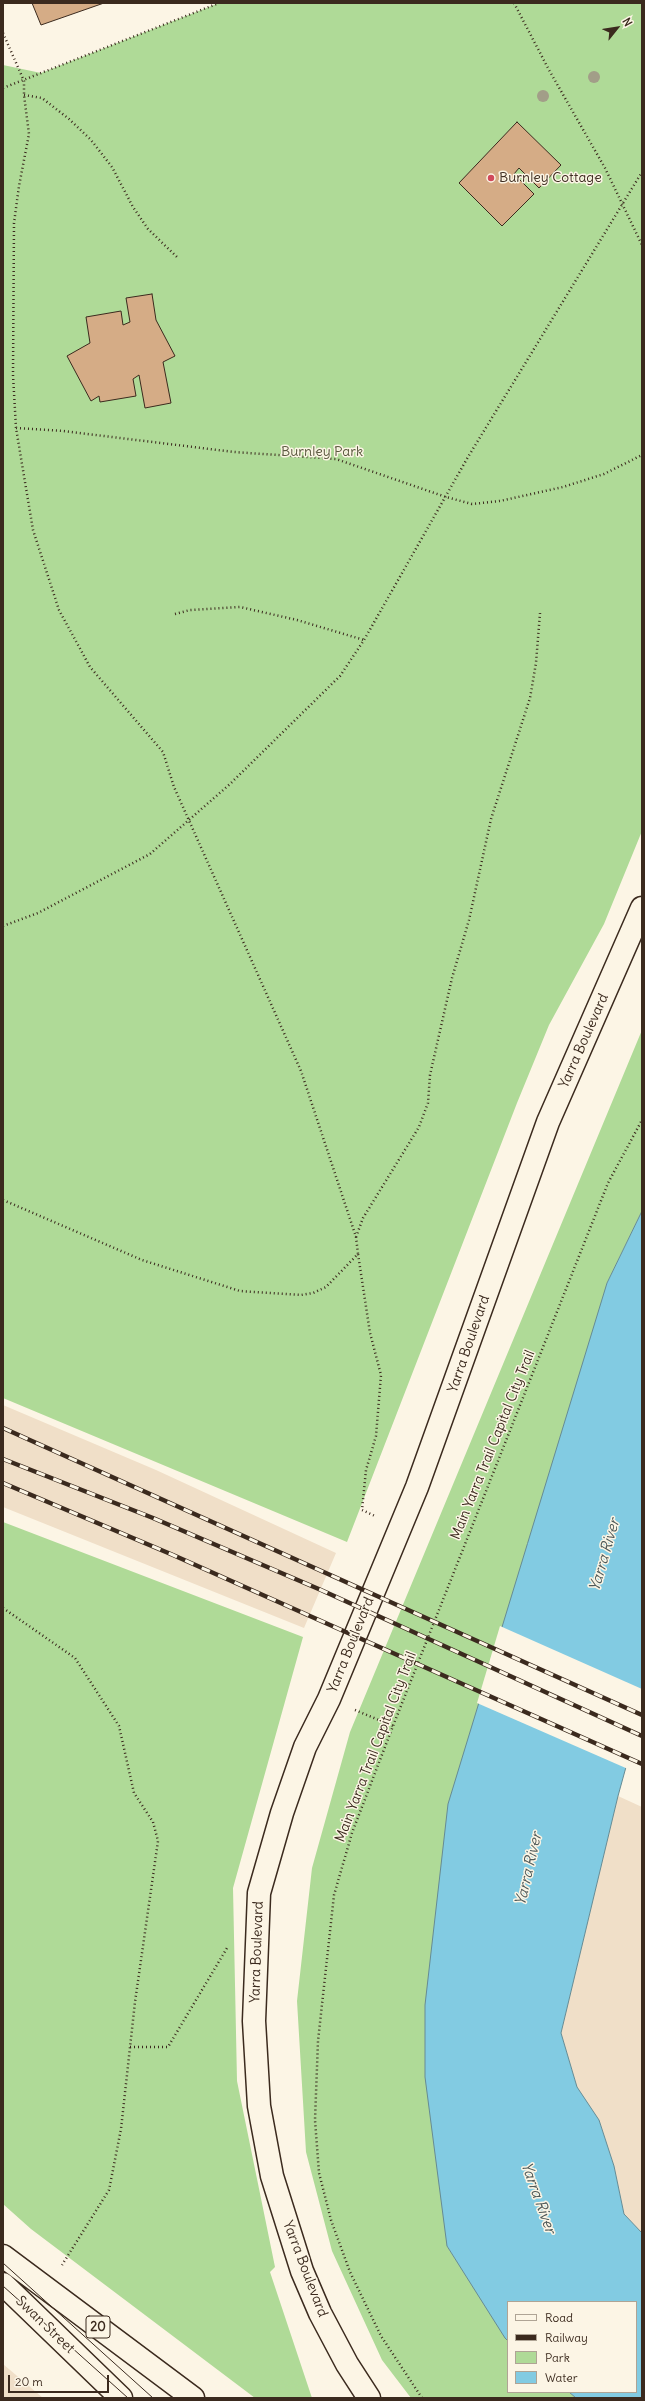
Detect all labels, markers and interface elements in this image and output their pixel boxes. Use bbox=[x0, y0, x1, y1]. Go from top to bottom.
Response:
north arrow bbox=[597, 8, 637, 48]
text: N bbox=[619, 15, 635, 29]
place label: Burnley Cottage bbox=[499, 170, 602, 186]
marker: Burnley Cottage bbox=[486, 173, 496, 183]
park label: Burnley Park bbox=[281, 444, 363, 460]
street label: Yarra Boulevard bbox=[556, 991, 612, 1091]
street label: Yarra Boulevard bbox=[444, 1293, 494, 1395]
street label: Main Yarra Trail Capital City Trail bbox=[447, 1348, 539, 1542]
water label: Yarra River bbox=[586, 1517, 624, 1593]
street label: Yarra Boulevard bbox=[324, 1595, 378, 1695]
street label: Main Yarra Trail Capital City Trail bbox=[332, 1649, 420, 1845]
water label: Yarra River bbox=[512, 1831, 546, 1907]
street label: Yarra Boulevard bbox=[247, 1901, 267, 2003]
water label: Yarra River bbox=[517, 2160, 559, 2236]
street label: Yarra Boulevard bbox=[279, 2218, 331, 2320]
street label: Swan Street bbox=[12, 2293, 78, 2357]
legend bbox=[507, 2301, 637, 2393]
text: Road bbox=[545, 2310, 573, 2325]
road number: 20 bbox=[86, 2316, 110, 2338]
text: Railway bbox=[545, 2330, 588, 2345]
text: Park bbox=[545, 2350, 570, 2365]
scale bar bbox=[10, 2367, 111, 2393]
text: Water bbox=[545, 2370, 578, 2385]
text: 20 m bbox=[15, 2374, 43, 2389]

